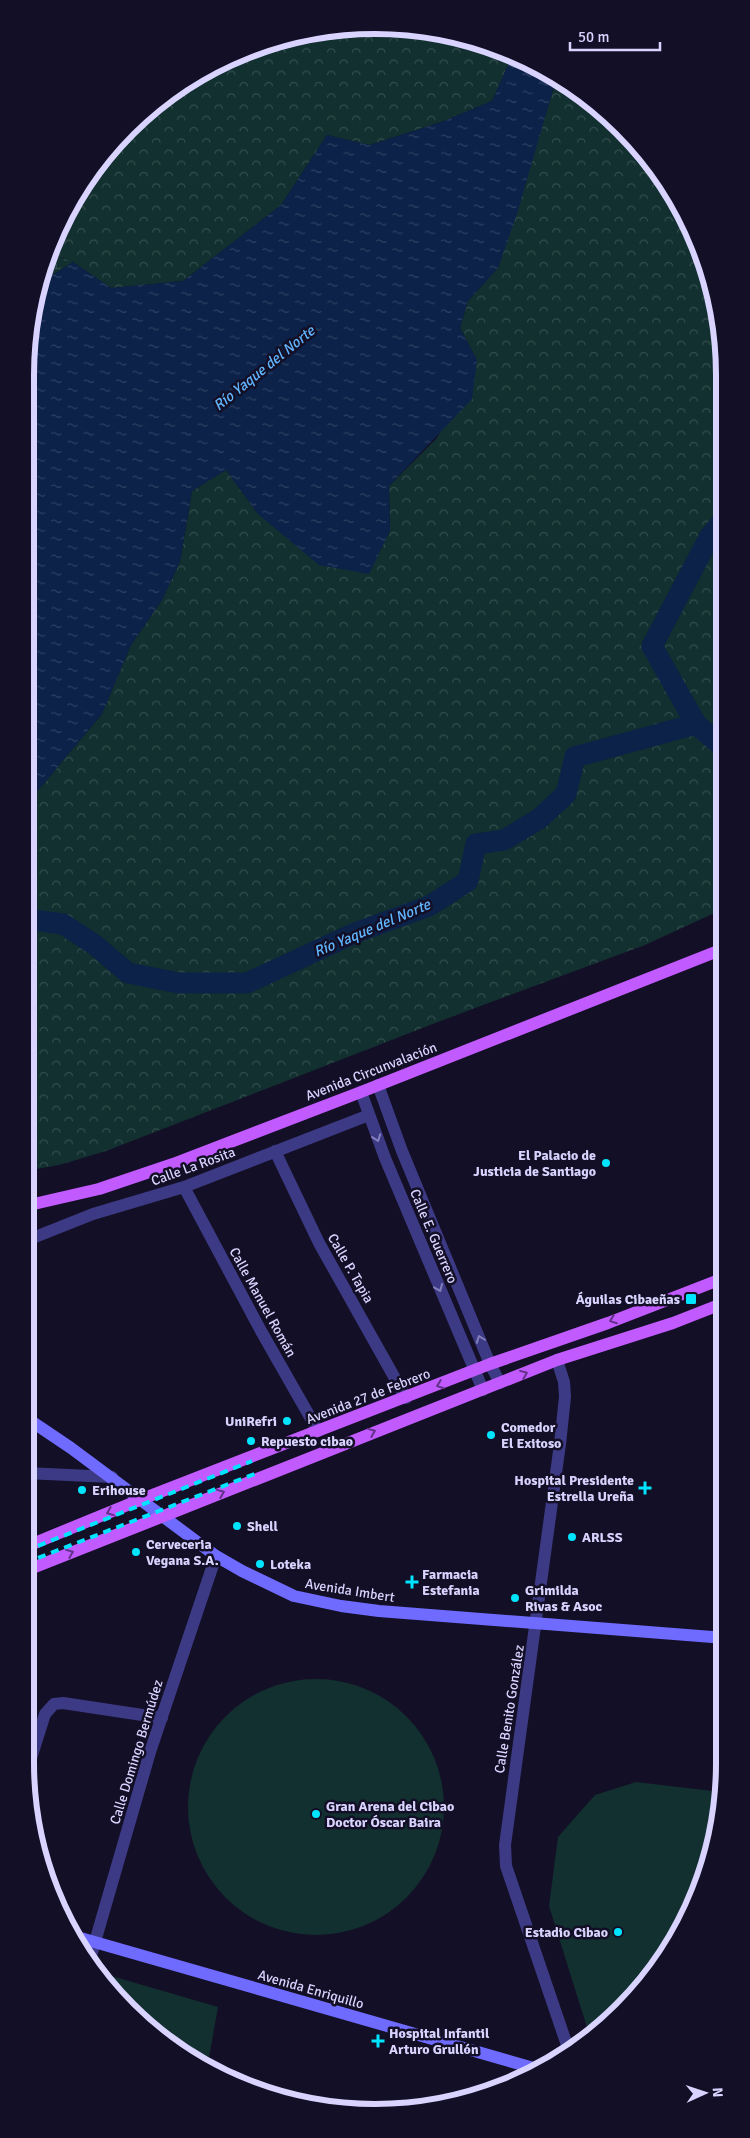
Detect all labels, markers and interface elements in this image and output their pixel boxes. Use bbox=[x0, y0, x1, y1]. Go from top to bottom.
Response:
scale bar bbox=[570, 20, 660, 52]
text: 50 m bbox=[578, 28, 609, 46]
water label: Río Yaque del Norte bbox=[210, 321, 319, 414]
water label: Río Yaque del Norte bbox=[311, 895, 434, 961]
street label: Avenida Circunvalación bbox=[303, 1039, 439, 1104]
one-way arrow bbox=[371, 1133, 381, 1142]
street label: Calle La Rosita bbox=[149, 1143, 238, 1190]
place label: El Palacio de Justicia de Santiago bbox=[473, 1147, 596, 1180]
marker: El Palacio de Justicia de Santiago bbox=[600, 1157, 612, 1169]
street label: Calle E. Guerrero bbox=[406, 1186, 461, 1286]
street label: Calle P. Tapia bbox=[324, 1230, 377, 1306]
street label: Calle Manuel Román bbox=[225, 1244, 300, 1360]
one-way arrow bbox=[433, 1283, 443, 1292]
place label: Águilas Cibaeñas bbox=[576, 1291, 680, 1308]
marker: Águilas Cibaeñas bbox=[684, 1292, 698, 1306]
one-way arrow bbox=[609, 1314, 618, 1325]
one-way arrow bbox=[476, 1335, 486, 1344]
street label: Avenida 27 de Febrero bbox=[304, 1365, 433, 1428]
one-way arrow bbox=[519, 1369, 528, 1380]
one-way arrow bbox=[436, 1379, 445, 1389]
place label: UniRefri bbox=[225, 1413, 277, 1430]
marker: UniRefri bbox=[281, 1415, 293, 1427]
place label: Comedor El Exitoso bbox=[501, 1419, 561, 1452]
one-way arrow bbox=[367, 1428, 376, 1439]
marker: Comedor El Exitoso bbox=[485, 1429, 497, 1441]
place label: Repuesto cibao bbox=[261, 1433, 353, 1450]
marker: Repuesto cibao bbox=[245, 1435, 257, 1447]
place label: Hospital Presidente Estrella Ureña bbox=[514, 1472, 634, 1505]
marker: Hospital Presidente Estrella Ureña bbox=[638, 1481, 652, 1495]
place label: Erihouse bbox=[92, 1482, 146, 1499]
marker: Erihouse bbox=[76, 1484, 88, 1496]
one-way arrow bbox=[216, 1488, 225, 1499]
one-way arrow bbox=[106, 1507, 114, 1517]
place label: Shell bbox=[247, 1518, 279, 1535]
marker: Shell bbox=[231, 1520, 243, 1532]
place label: ARLSS bbox=[582, 1529, 623, 1546]
marker: ARLSS bbox=[566, 1531, 578, 1543]
place label: Cerveceria Vegana S.A. bbox=[146, 1536, 219, 1569]
marker: Cerveceria Vegana S.A. bbox=[130, 1546, 142, 1558]
one-way arrow bbox=[65, 1549, 74, 1559]
place label: Loteka bbox=[270, 1556, 311, 1573]
marker: Loteka bbox=[254, 1558, 266, 1570]
place label: Farmacia Estefania bbox=[422, 1566, 480, 1599]
street label: Avenida Imbert bbox=[304, 1575, 396, 1606]
marker: Farmacia Estefania bbox=[406, 1576, 418, 1588]
place label: Grimilda Rivas & Asoc bbox=[525, 1582, 603, 1615]
marker: Grimilda Rivas & Asoc bbox=[509, 1592, 521, 1604]
street label: Calle Benito González bbox=[491, 1644, 528, 1775]
street label: Calle Domingo Bermúdez bbox=[106, 1678, 167, 1826]
place label: Gran Arena del Cibao Doctor Óscar Baira bbox=[326, 1798, 454, 1831]
marker: Gran Arena del Cibao Doctor Óscar Baira bbox=[310, 1808, 322, 1820]
place label: Estadio Cibao bbox=[525, 1924, 608, 1941]
marker: Estadio Cibao bbox=[612, 1926, 624, 1938]
street label: Avenida Enriquillo bbox=[256, 1966, 366, 2013]
place label: Hospital Infantil Arturo Grullón bbox=[389, 2025, 490, 2058]
marker: Hospital Infantil Arturo Grullón bbox=[371, 2034, 385, 2048]
north arrow bbox=[680, 2068, 730, 2118]
text: N bbox=[709, 2087, 726, 2098]

